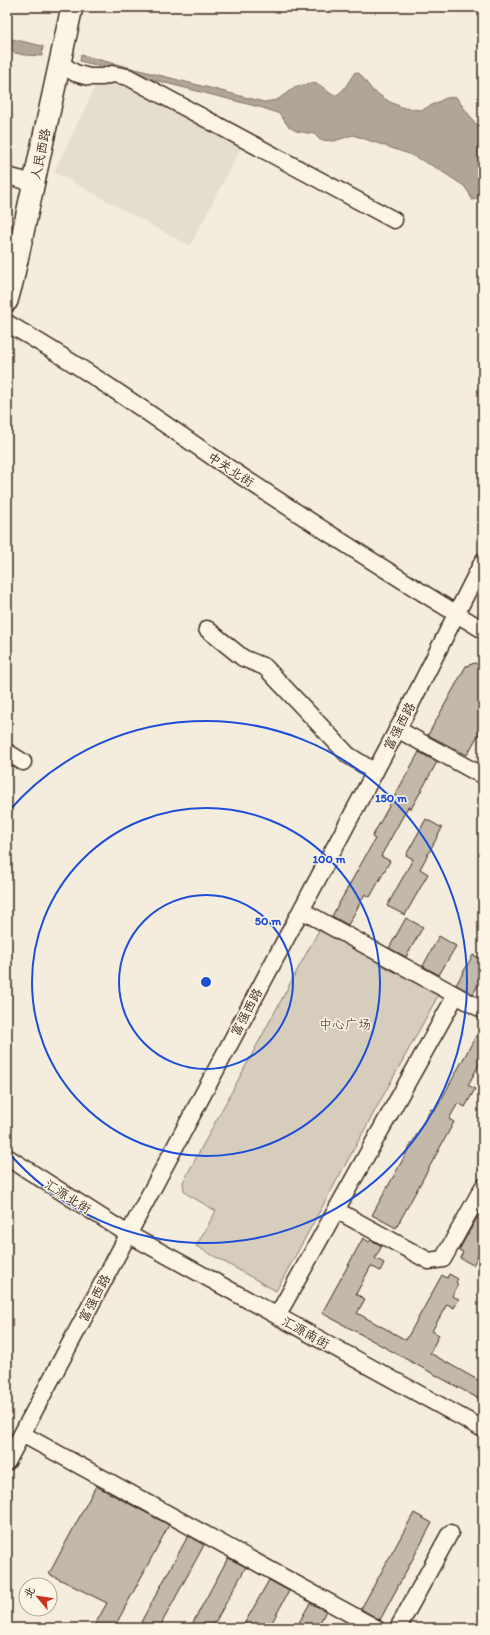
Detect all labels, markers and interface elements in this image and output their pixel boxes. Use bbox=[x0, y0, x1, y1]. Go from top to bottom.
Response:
street label: 人民西路 bbox=[28, 127, 53, 181]
street label: 中关北街 bbox=[205, 449, 257, 490]
street label: 富强西路 bbox=[381, 700, 418, 753]
text: 150 m bbox=[375, 791, 408, 805]
text: 100 m bbox=[312, 852, 346, 866]
text: 50 m bbox=[255, 914, 282, 928]
centre of rings bbox=[199, 975, 213, 989]
street label: 富强西路 bbox=[228, 986, 265, 1039]
park label: 中心广场 bbox=[319, 1017, 371, 1032]
street label: 汇源北街 bbox=[42, 1176, 94, 1217]
street label: 富强西路 bbox=[76, 1272, 113, 1325]
street label: 汇源南街 bbox=[279, 1313, 332, 1352]
north arrow bbox=[18, 1577, 58, 1617]
text: 北 bbox=[21, 1584, 38, 1600]

